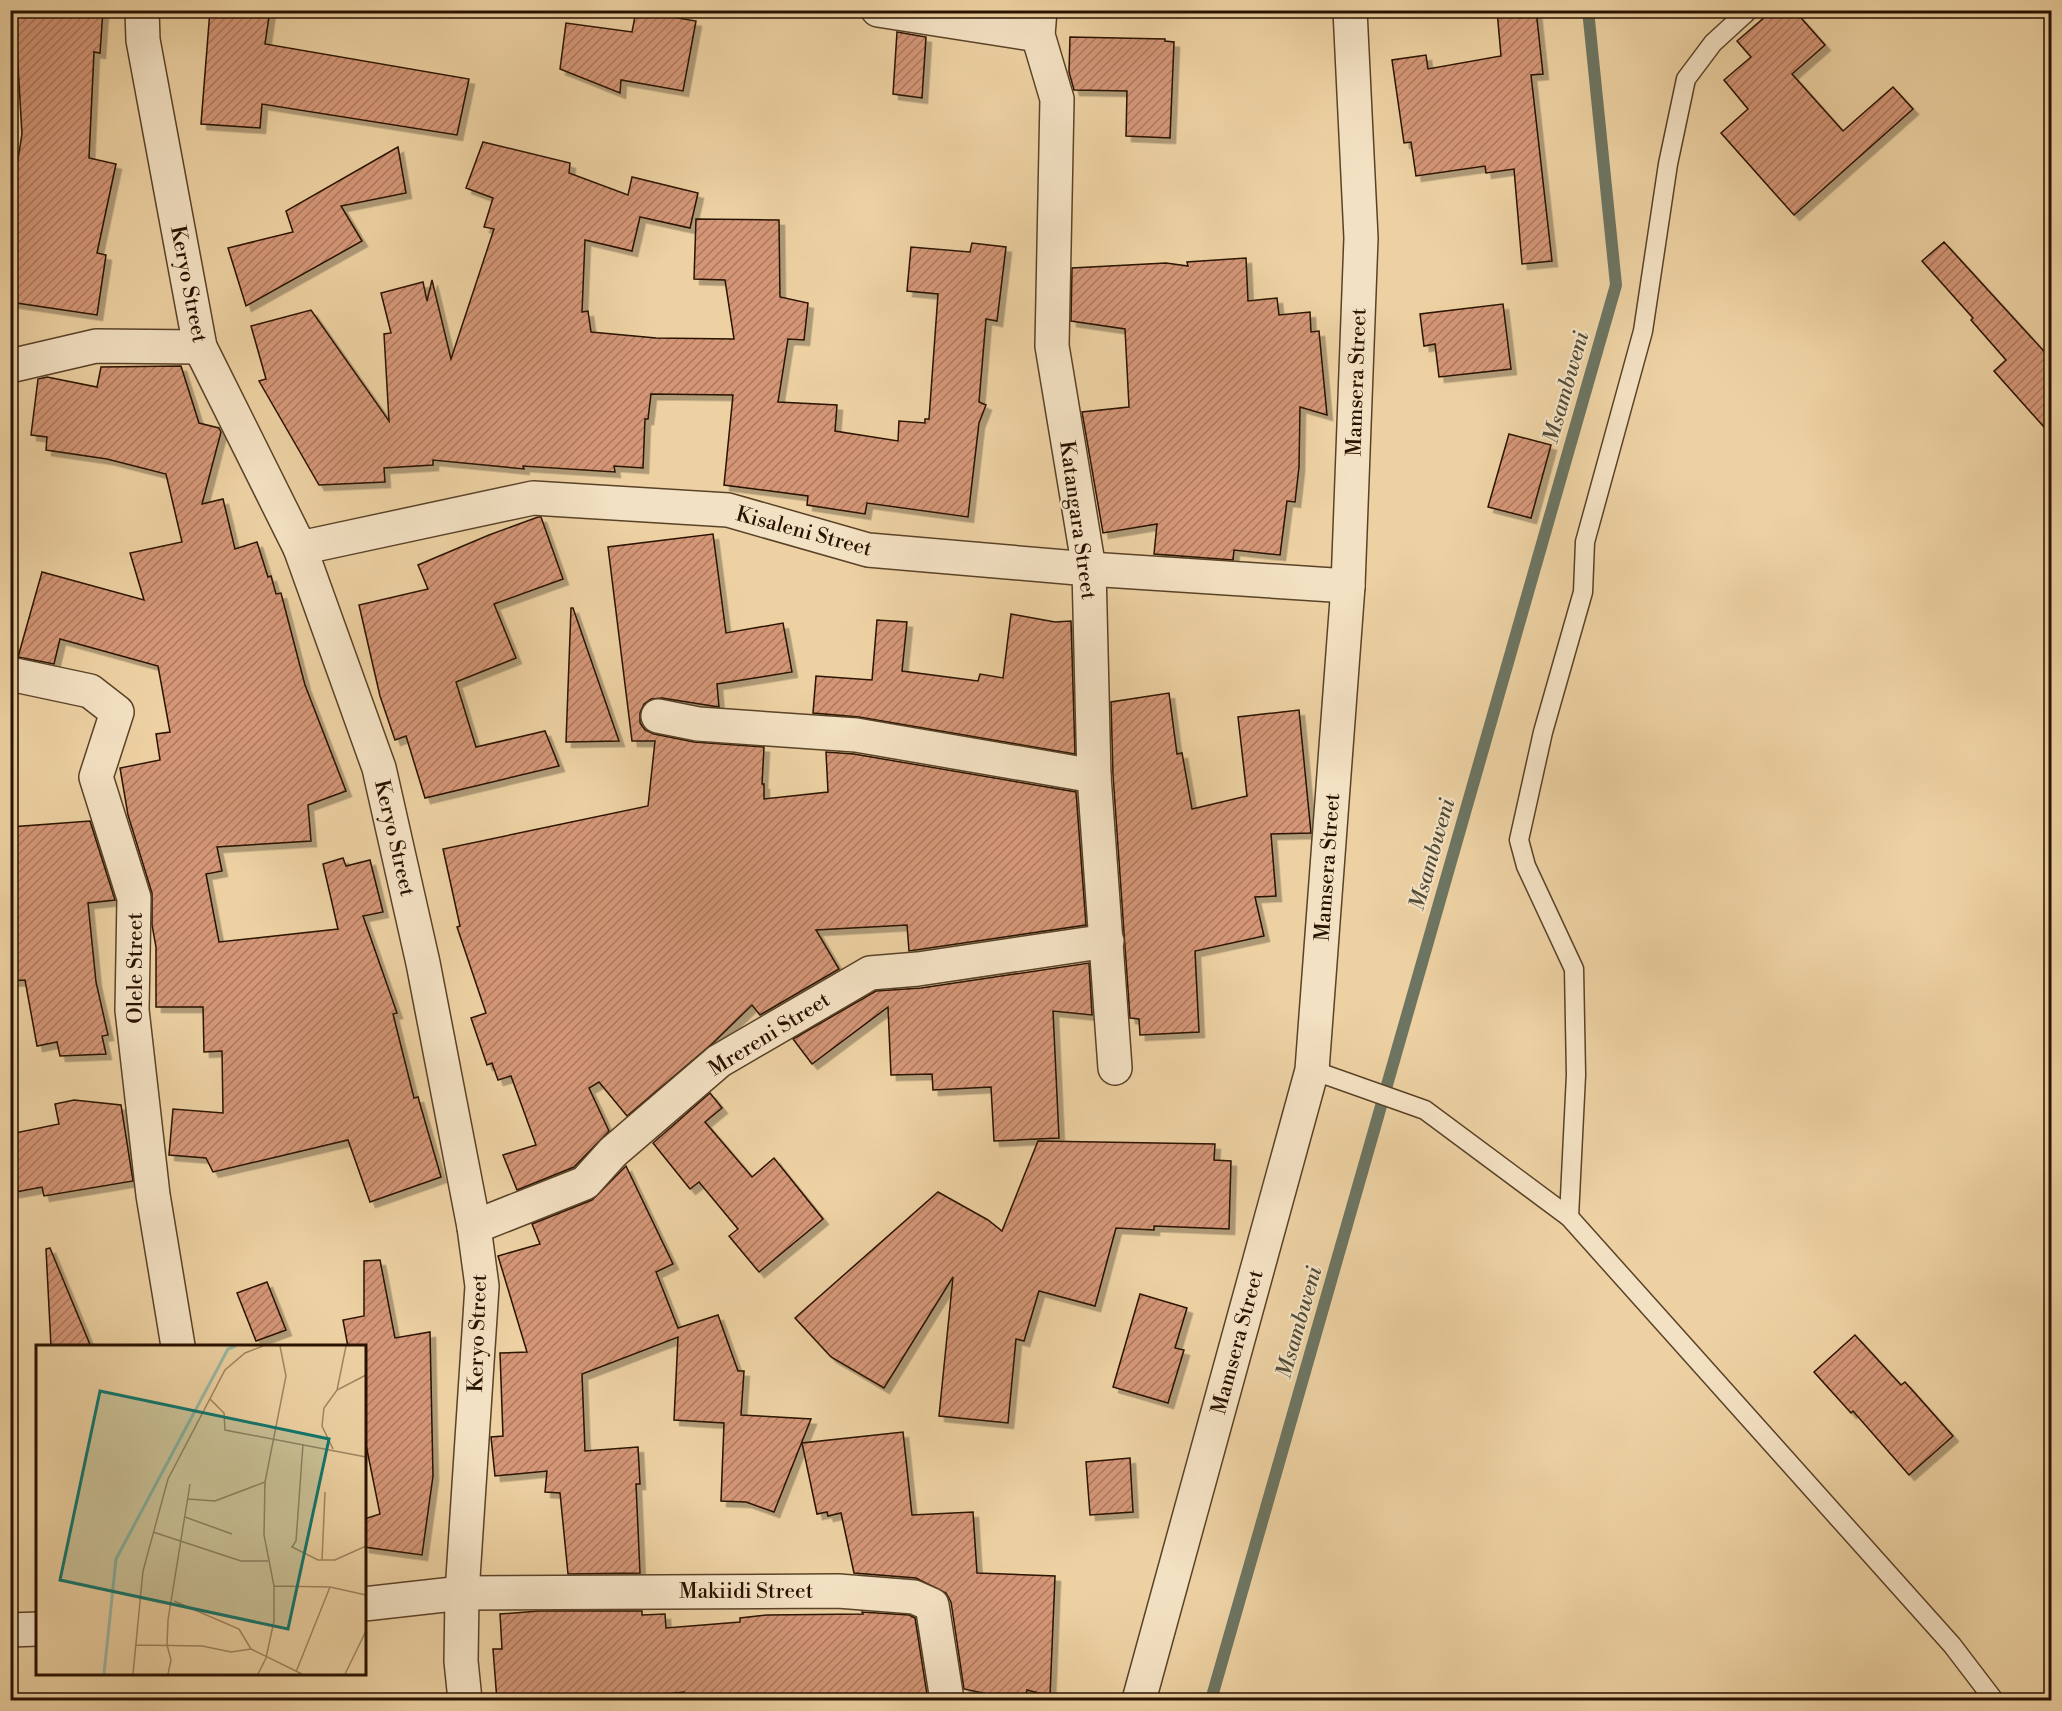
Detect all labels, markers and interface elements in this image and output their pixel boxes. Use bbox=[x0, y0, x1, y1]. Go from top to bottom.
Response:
street label: Keryo Street bbox=[164, 223, 212, 345]
street label: Mamsera Street bbox=[1341, 307, 1373, 457]
water label: Msambweni bbox=[1538, 328, 1595, 447]
street label: Katangara Street bbox=[1053, 439, 1101, 602]
street label: Kisaleni Street bbox=[733, 501, 875, 563]
street label: Keryo Street bbox=[368, 778, 420, 899]
street label: Mamsera Street bbox=[1310, 792, 1346, 942]
water label: Msambweni bbox=[1404, 795, 1461, 914]
street label: Olele Street bbox=[123, 912, 149, 1024]
street label: Mrereni Street bbox=[704, 987, 836, 1083]
water label: Msambweni bbox=[1271, 1263, 1328, 1382]
street label: Mamsera Street bbox=[1206, 1267, 1270, 1417]
street label: Keryo Street bbox=[463, 1273, 493, 1393]
inset map bbox=[36, 1345, 366, 1675]
street label: Makiidi Street bbox=[679, 1579, 814, 1605]

